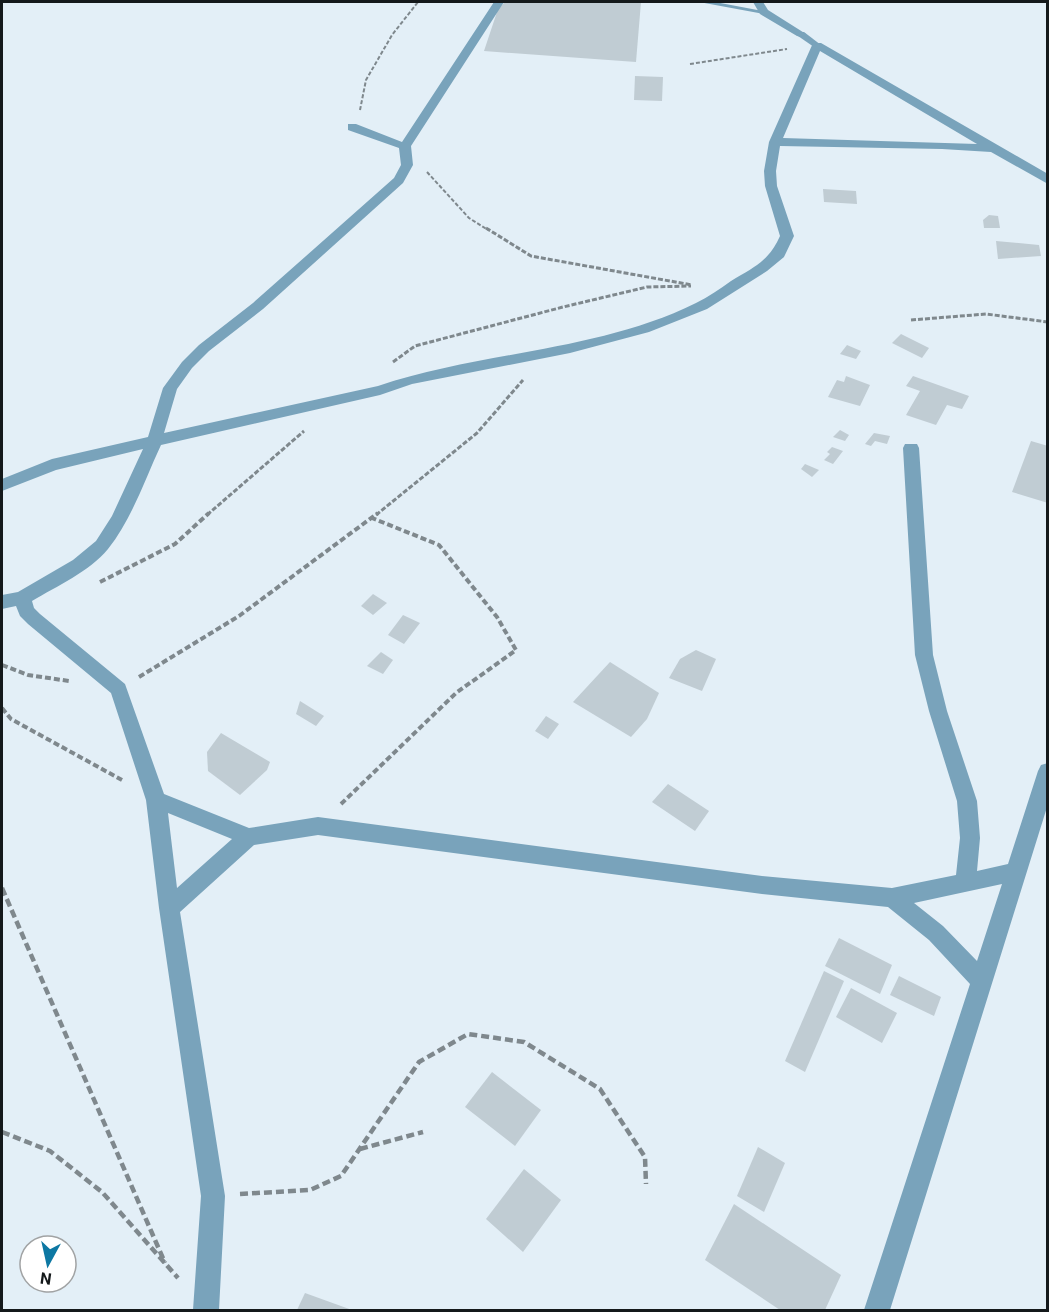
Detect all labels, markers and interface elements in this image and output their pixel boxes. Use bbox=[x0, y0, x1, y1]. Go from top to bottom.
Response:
north arrow bbox=[18, 1234, 78, 1294]
text: N bbox=[39, 1268, 53, 1289]

